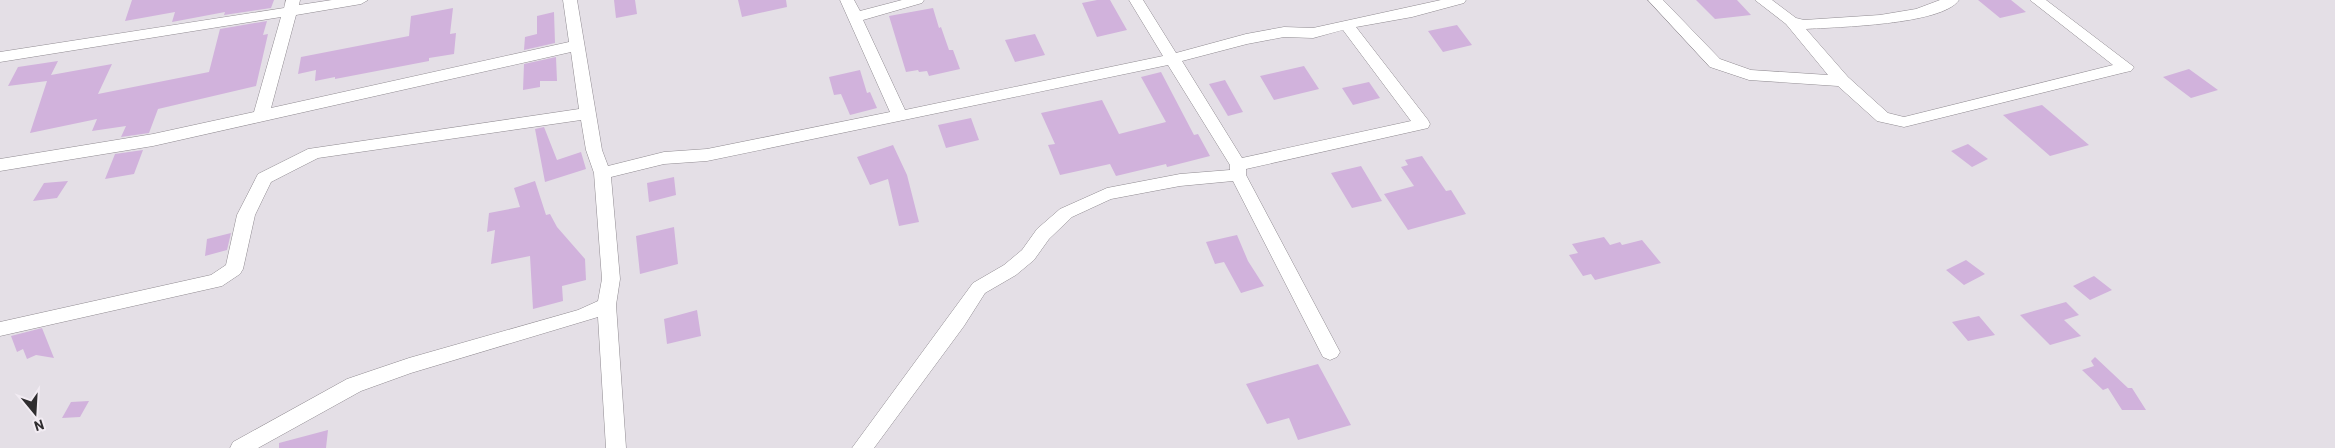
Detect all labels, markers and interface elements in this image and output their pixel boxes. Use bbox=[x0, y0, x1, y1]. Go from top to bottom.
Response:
north arrow bbox=[10, 388, 60, 438]
text: N bbox=[32, 416, 46, 435]

